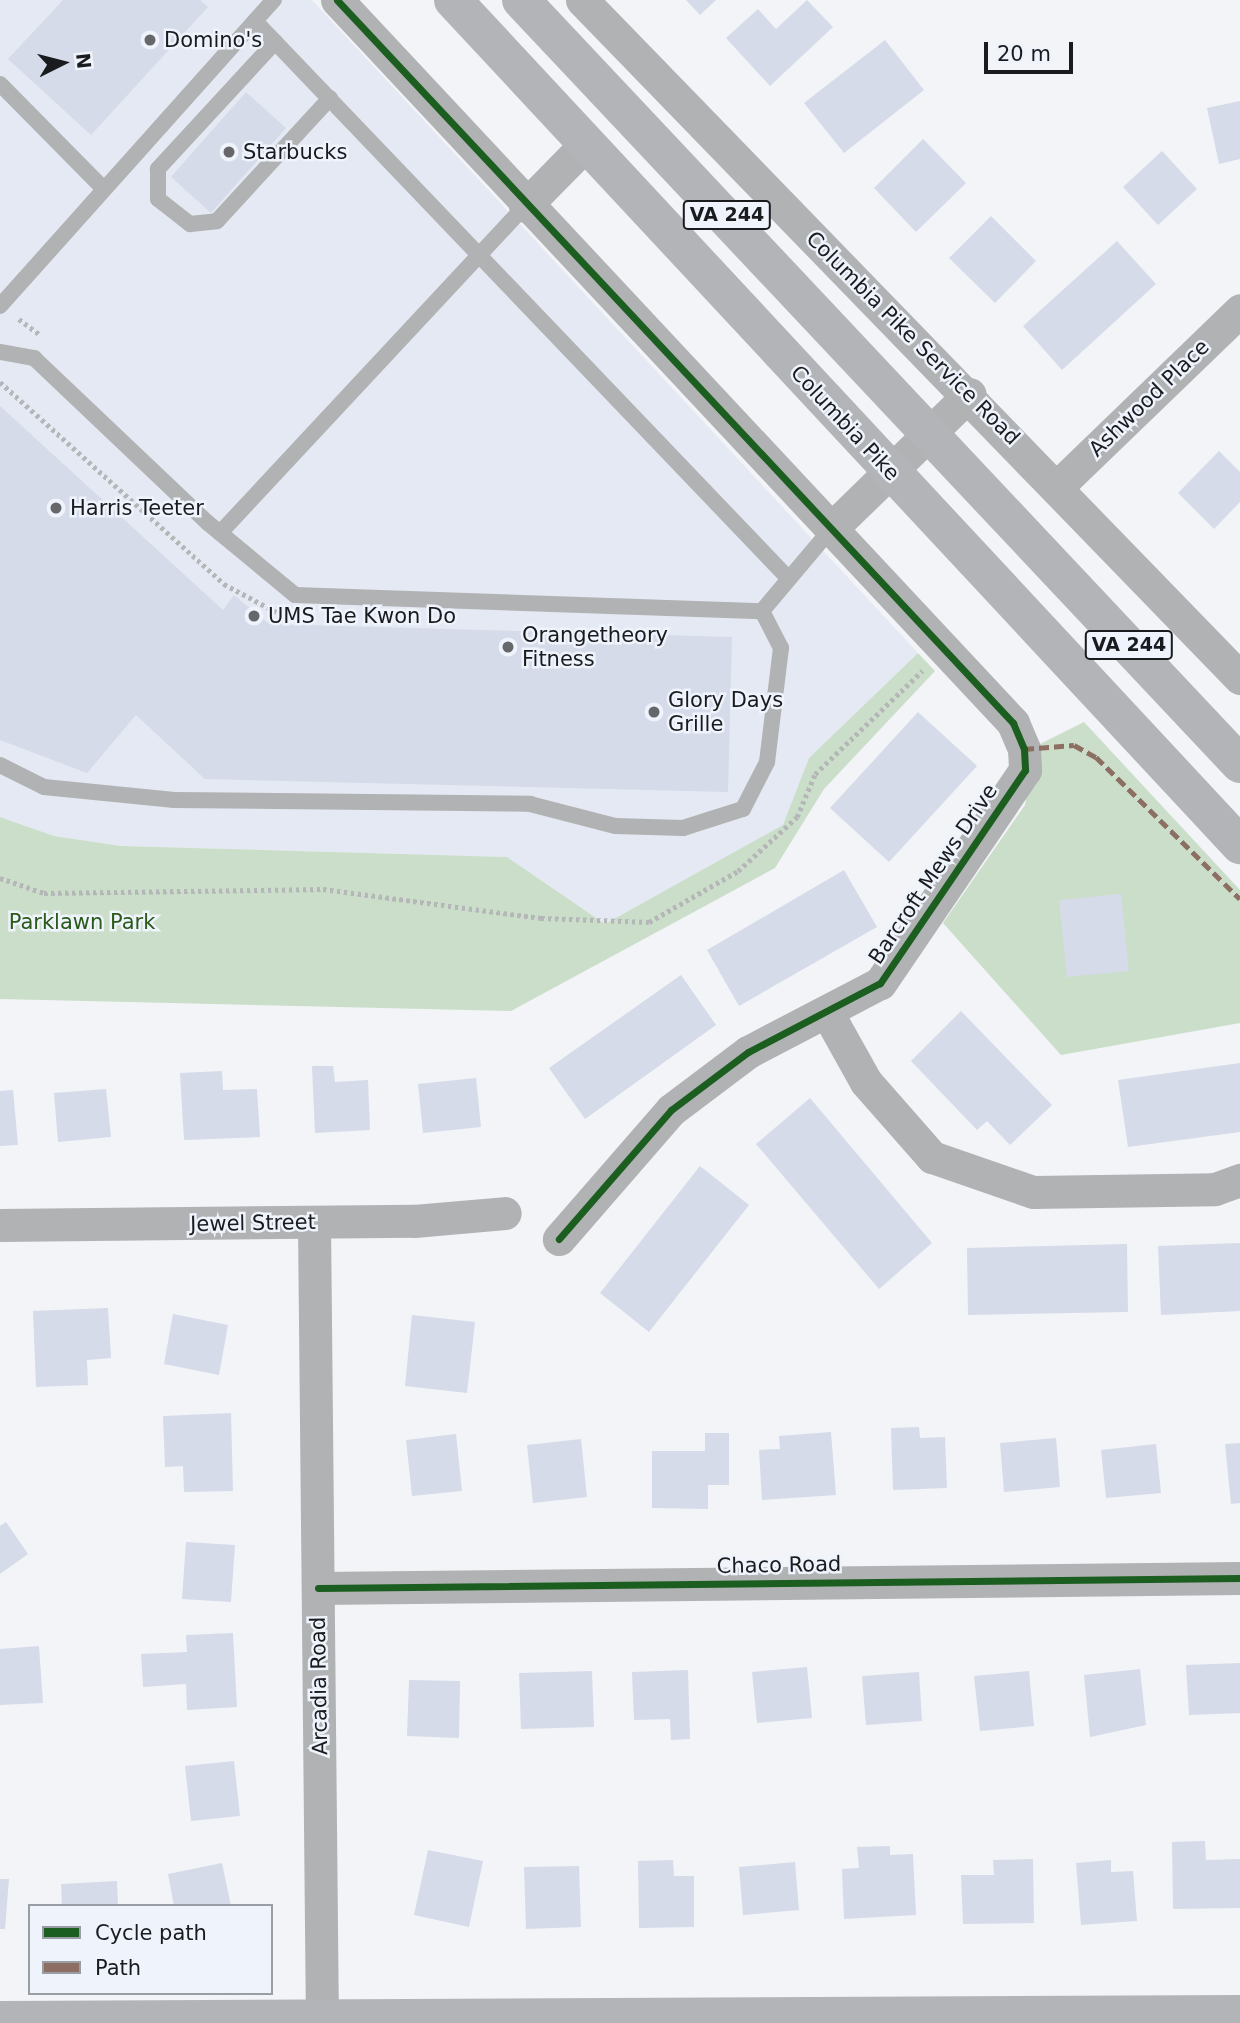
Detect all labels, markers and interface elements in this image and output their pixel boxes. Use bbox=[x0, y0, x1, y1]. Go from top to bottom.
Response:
place label: Domino's bbox=[164, 27, 262, 53]
north arrow bbox=[28, 28, 98, 98]
scale bar bbox=[988, 28, 1077, 72]
marker: Domino's bbox=[142, 32, 158, 48]
text: 20 m bbox=[997, 42, 1051, 66]
text: N bbox=[72, 52, 96, 70]
place label: Starbucks bbox=[243, 139, 347, 165]
marker: Starbucks bbox=[221, 144, 237, 160]
road number: VA 244 bbox=[682, 200, 772, 230]
street label: Columbia Pike Service Road bbox=[801, 226, 1025, 450]
street label: Ashwood Place bbox=[1084, 334, 1214, 462]
street label: Columbia Pike bbox=[785, 360, 905, 486]
place label: Harris Teeter bbox=[70, 495, 204, 521]
marker: Harris Teeter bbox=[48, 500, 64, 516]
place label: UMS Tae Kwon Do bbox=[268, 603, 456, 629]
marker: UMS Tae Kwon Do bbox=[246, 608, 262, 624]
place label: Orangetheory Fitness bbox=[522, 622, 668, 672]
road number: VA 244 bbox=[1084, 630, 1174, 660]
marker: Orangetheory Fitness bbox=[500, 639, 516, 655]
place label: Glory Days Grille bbox=[668, 687, 783, 737]
marker: Glory Days Grille bbox=[646, 704, 662, 720]
street label: Barcroft Mews Drive bbox=[863, 779, 1003, 969]
park label: Parklawn Park bbox=[9, 909, 155, 935]
street label: Jewel Street bbox=[190, 1209, 316, 1237]
street label: Chaco Road bbox=[716, 1551, 842, 1579]
street label: Arcadia Road bbox=[305, 1617, 333, 1755]
legend bbox=[28, 1904, 273, 1995]
text: Cycle path bbox=[95, 1921, 207, 1945]
text: Path bbox=[95, 1956, 141, 1980]

